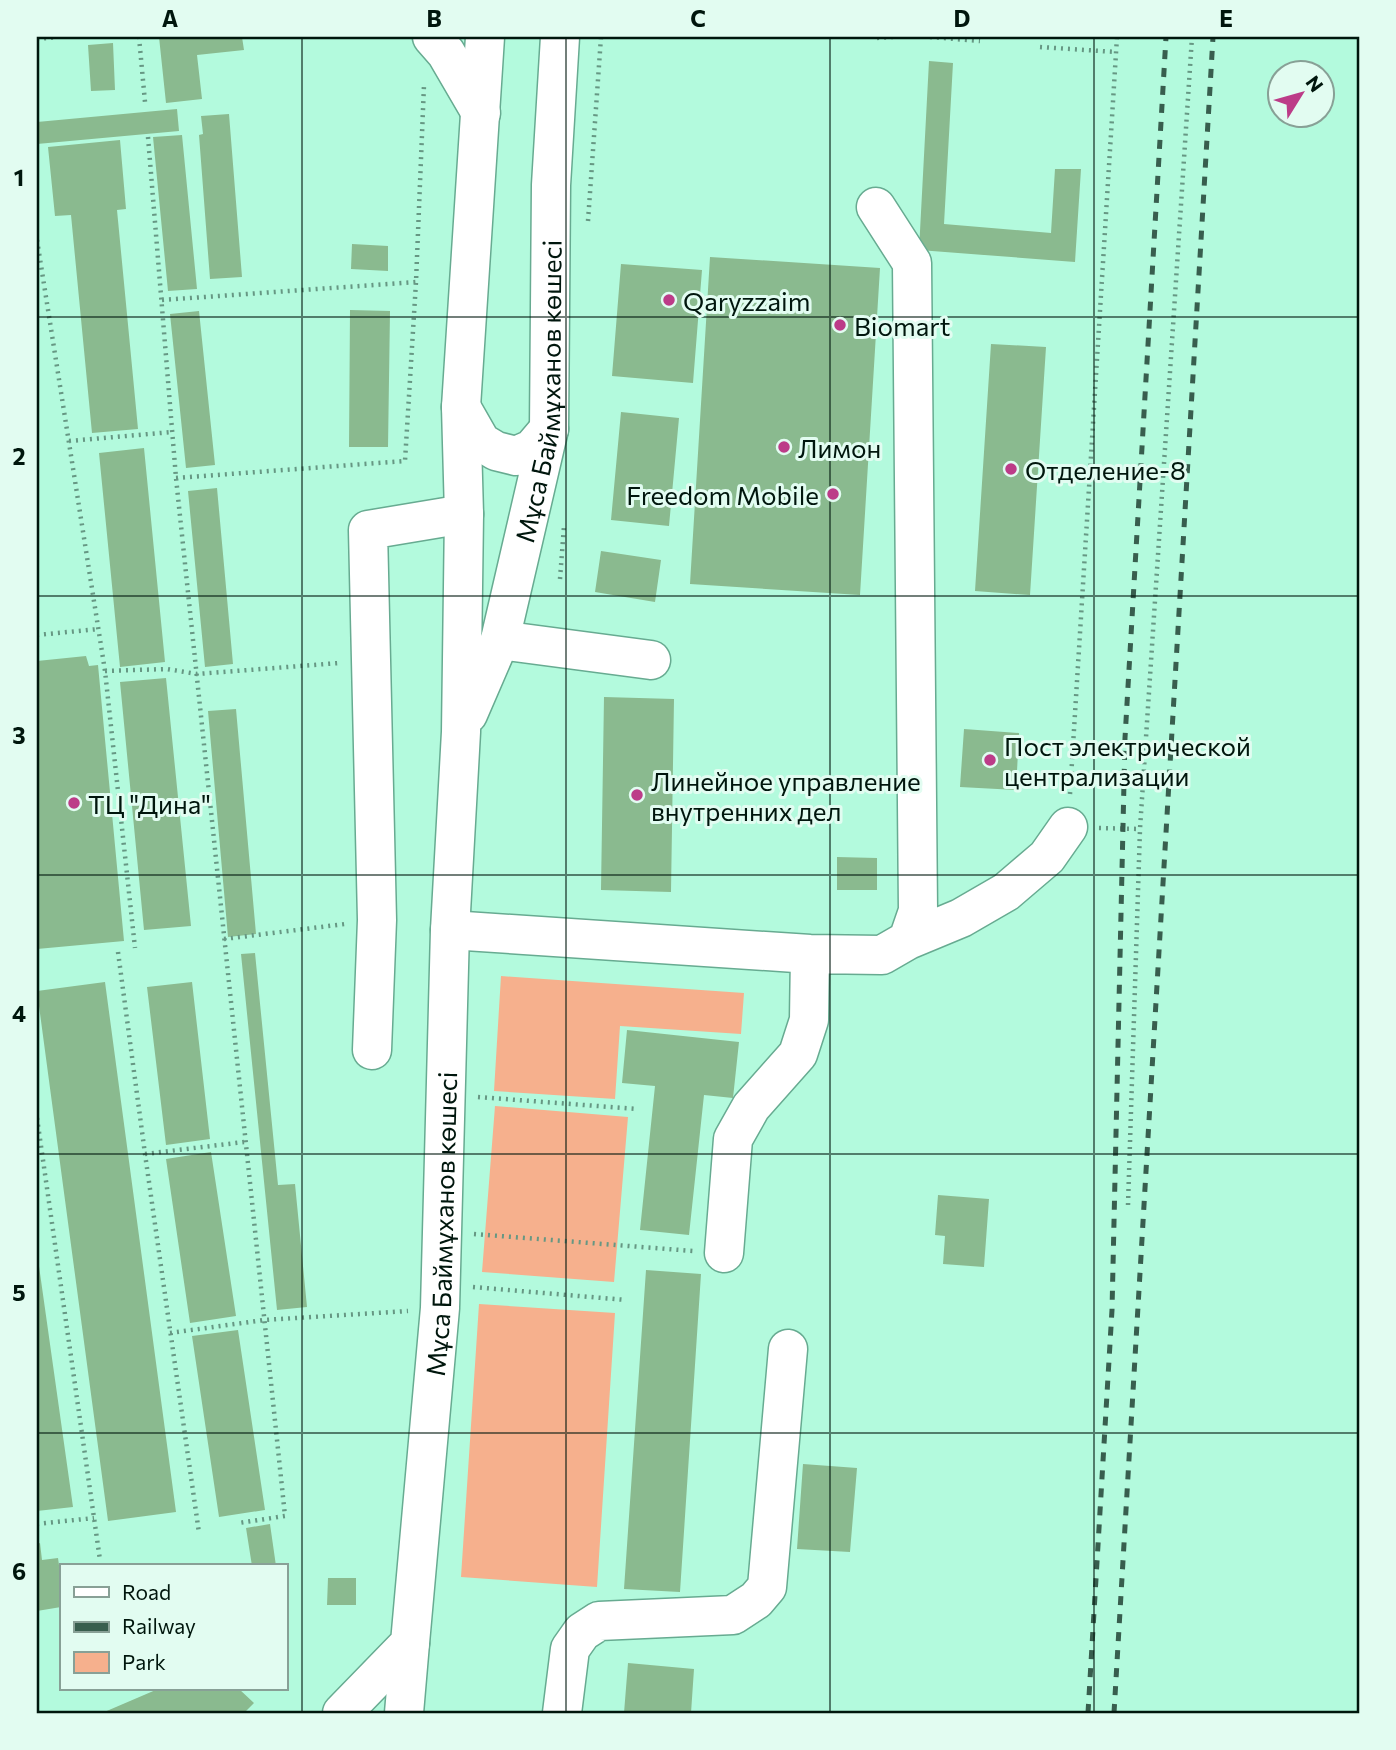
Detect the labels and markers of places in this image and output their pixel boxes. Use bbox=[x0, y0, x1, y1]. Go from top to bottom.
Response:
place label: Qaryzzaim bbox=[683, 285, 811, 316]
marker: Qaryzzaim bbox=[661, 292, 677, 308]
place label: Biomart bbox=[854, 310, 950, 341]
marker: Biomart bbox=[832, 317, 848, 333]
place label: Лимон bbox=[798, 432, 881, 463]
marker: Лимон bbox=[776, 439, 792, 455]
place label: Отделение-8 bbox=[1025, 454, 1186, 485]
marker: Отделение-8 bbox=[1003, 461, 1019, 477]
place label: Freedom Mobile bbox=[626, 479, 819, 510]
marker: Freedom Mobile bbox=[825, 486, 841, 502]
place label: Пост электрической централизации bbox=[1004, 730, 1251, 791]
marker: Пост электрической централизации bbox=[982, 752, 998, 768]
place label: Линейное управление внутренних дел bbox=[651, 765, 921, 826]
marker: Линейное управление внутренних дел bbox=[629, 787, 645, 803]
place label: ТЦ "Дина" bbox=[88, 788, 211, 819]
marker: ТЦ "Дина" bbox=[66, 795, 82, 811]

